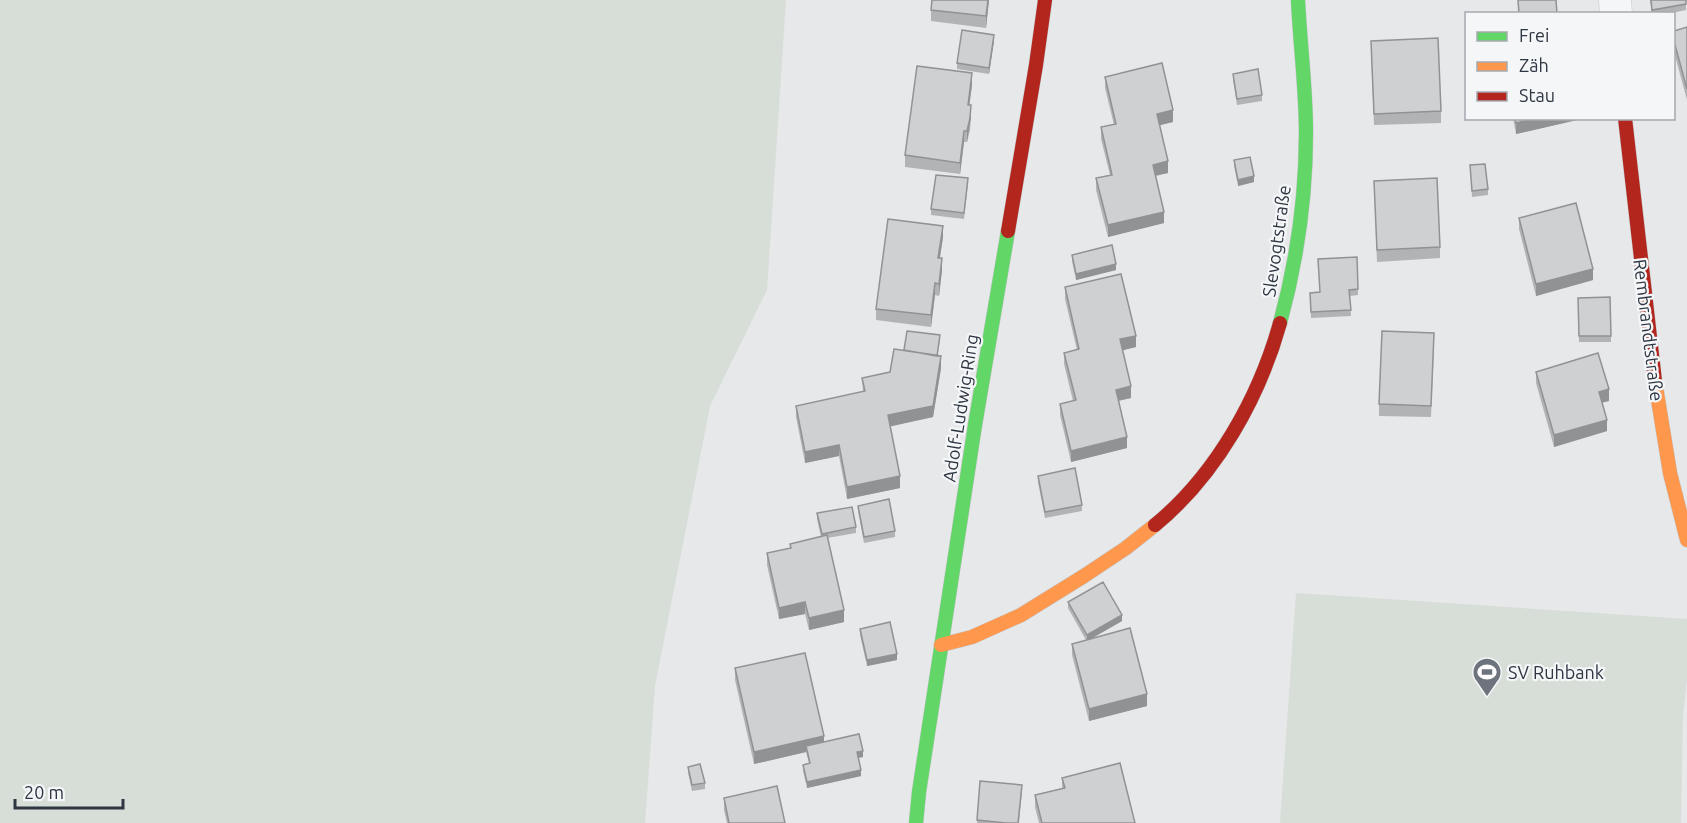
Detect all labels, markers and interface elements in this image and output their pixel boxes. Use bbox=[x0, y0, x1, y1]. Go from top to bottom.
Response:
legend bbox=[1465, 12, 1675, 120]
text: Frei bbox=[1519, 25, 1549, 45]
text: Zäh bbox=[1519, 55, 1549, 75]
text: Stau bbox=[1519, 85, 1555, 105]
street label: Slevogtstraße bbox=[1258, 184, 1294, 298]
street label: Rembrandtstraße bbox=[1630, 258, 1668, 402]
street label: Adolf-Ludwig-Ring bbox=[938, 333, 982, 483]
sports icon: SV Ruhbank bbox=[1471, 656, 1503, 698]
place label: SV Ruhbank bbox=[1508, 662, 1604, 682]
scale bar bbox=[15, 772, 123, 810]
text: 20 m bbox=[24, 782, 64, 802]

